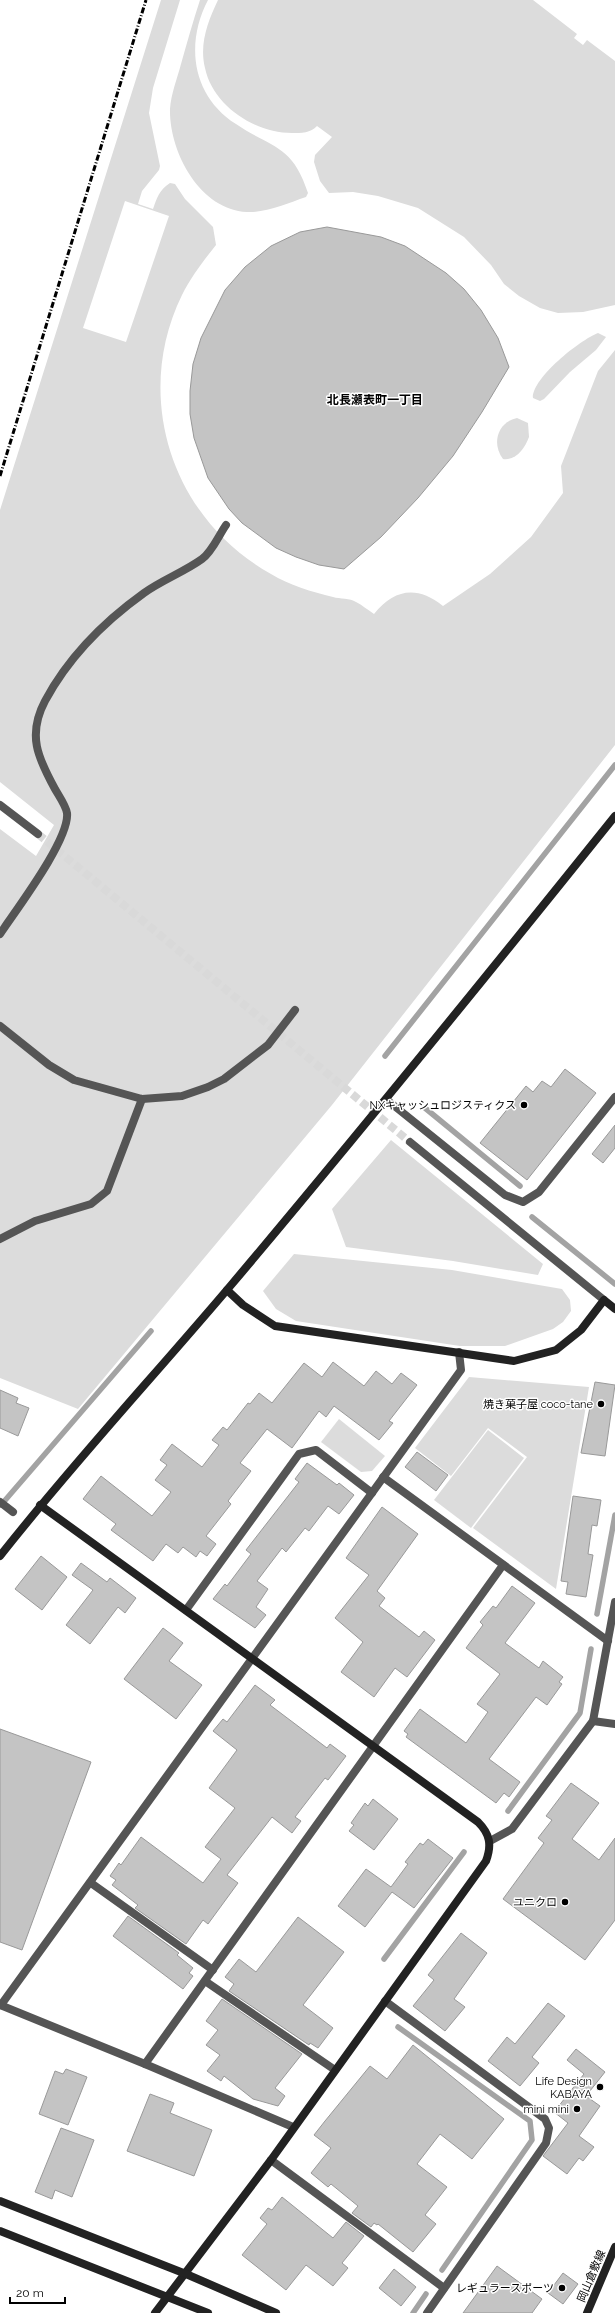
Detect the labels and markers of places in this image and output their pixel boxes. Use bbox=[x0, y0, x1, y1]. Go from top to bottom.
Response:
place label: NXキャッシュロジスティクス bbox=[370, 1099, 516, 1112]
marker: NXキャッシュロジスティクス bbox=[519, 1100, 529, 1110]
place label: 焼き菓子屋 coco-tane bbox=[483, 1398, 594, 1411]
marker: 焼き菓子屋 coco-tane bbox=[596, 1399, 606, 1409]
place label: ユニクロ bbox=[513, 1896, 557, 1909]
marker: ユニクロ bbox=[560, 1897, 570, 1907]
place label: Life Design KABAYA bbox=[535, 2075, 593, 2101]
marker: Life Design KABAYA bbox=[595, 2082, 605, 2092]
place label: mini mini bbox=[524, 2103, 569, 2116]
marker: mini mini bbox=[572, 2104, 582, 2114]
place label: レギュラースポーツ bbox=[456, 2282, 554, 2295]
marker: レギュラースポーツ bbox=[557, 2283, 567, 2293]

